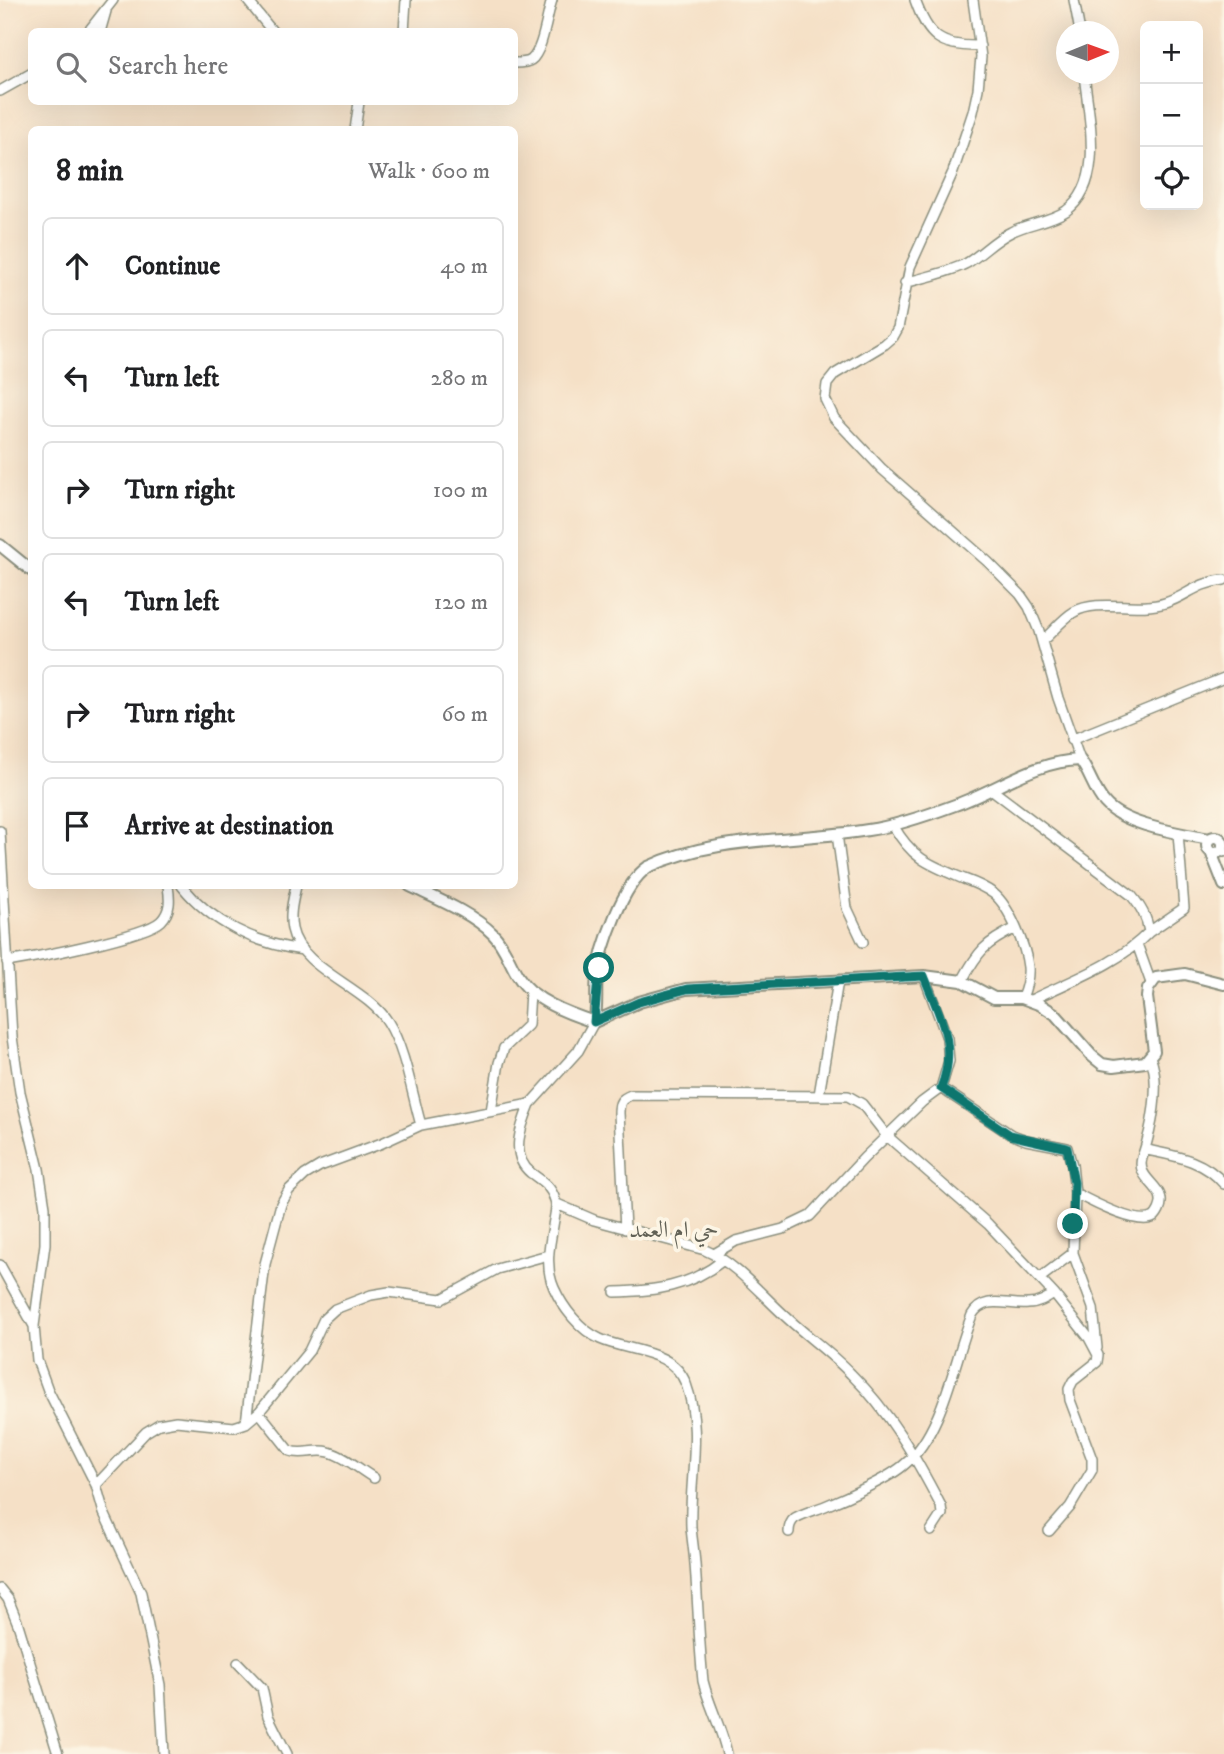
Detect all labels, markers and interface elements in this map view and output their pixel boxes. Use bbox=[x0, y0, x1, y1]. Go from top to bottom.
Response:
north arrow bbox=[1056, 21, 1119, 84]
map controls bbox=[1140, 21, 1203, 210]
button: + bbox=[1140, 21, 1203, 84]
search box bbox=[28, 28, 518, 105]
icon: search bbox=[52, 48, 90, 86]
text: Search here bbox=[108, 50, 228, 83]
button: − bbox=[1140, 84, 1203, 147]
button: locate bbox=[1140, 147, 1203, 210]
text: 8 min bbox=[56, 153, 123, 190]
text: Walk · 600 m bbox=[368, 157, 490, 186]
icon: ahead bbox=[58, 247, 96, 285]
text: Continue bbox=[125, 250, 220, 283]
text: 40 m bbox=[440, 252, 488, 281]
icon: left bbox=[58, 359, 96, 397]
text: Turn left bbox=[125, 362, 219, 395]
text: 280 m bbox=[431, 364, 488, 393]
icon: right bbox=[58, 471, 96, 509]
text: Turn right bbox=[125, 474, 235, 507]
text: 100 m bbox=[433, 476, 488, 505]
icon: left bbox=[58, 583, 96, 621]
text: Turn left bbox=[125, 586, 219, 619]
text: 120 m bbox=[434, 588, 488, 617]
icon: right bbox=[58, 695, 96, 733]
text: Turn right bbox=[125, 698, 235, 731]
text: 60 m bbox=[441, 700, 488, 729]
icon: arrive bbox=[58, 807, 96, 845]
text: Arrive at destination bbox=[125, 810, 334, 843]
route start bbox=[583, 952, 614, 983]
route end bbox=[1057, 1208, 1088, 1239]
district label: حي ام العمد bbox=[629, 1216, 719, 1249]

